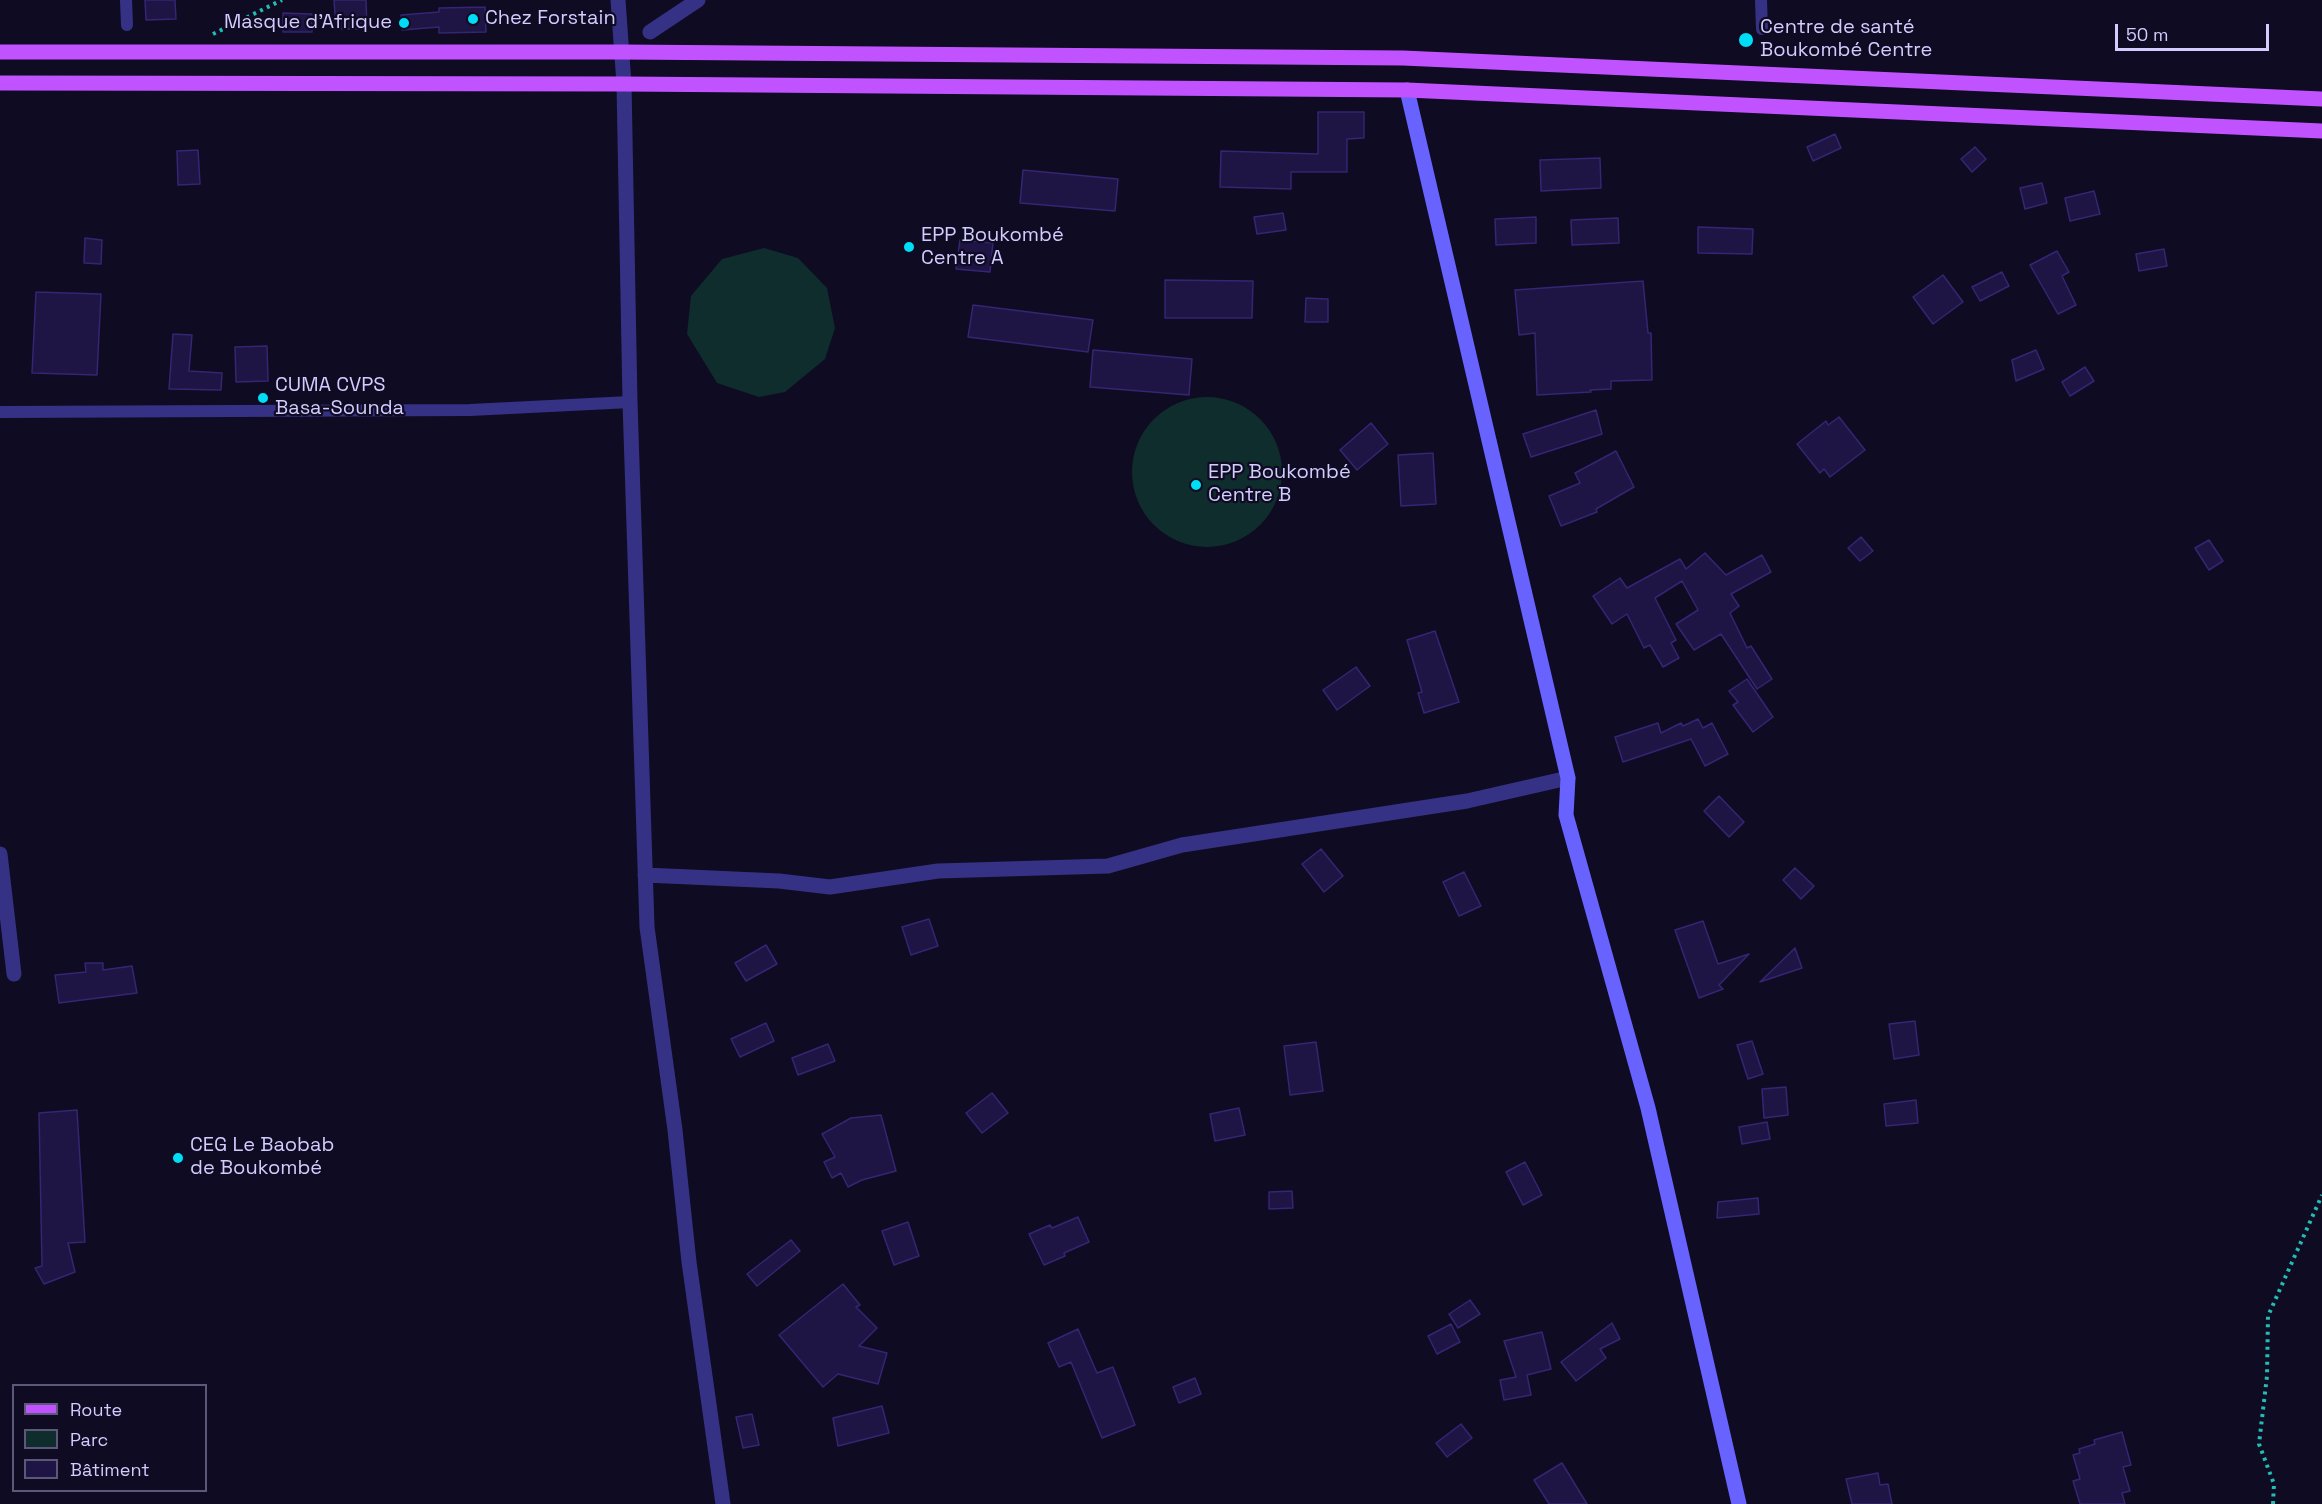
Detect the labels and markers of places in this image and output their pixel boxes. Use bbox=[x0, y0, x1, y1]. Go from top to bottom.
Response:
place label: Chez Forstain bbox=[485, 7, 616, 31]
place label: Masque d'Afrique bbox=[224, 11, 392, 35]
marker: Chez Forstain bbox=[466, 12, 480, 26]
marker: Masque d'Afrique bbox=[397, 16, 411, 30]
place label: Centre de santé Boukombé Centre bbox=[1760, 16, 1932, 63]
marker: Centre de santé Boukombé Centre bbox=[1737, 31, 1755, 49]
place label: EPP Boukombé Centre A bbox=[921, 224, 1064, 271]
marker: EPP Boukombé Centre A bbox=[902, 240, 916, 254]
place label: CUMA CVPS Basa-Sounda bbox=[275, 374, 404, 421]
marker: CUMA CVPS Basa-Sounda bbox=[256, 391, 270, 405]
place label: EPP Boukombé Centre B bbox=[1208, 461, 1351, 508]
marker: EPP Boukombé Centre B bbox=[1189, 478, 1203, 492]
place label: CEG Le Baobab de Boukombé bbox=[190, 1134, 334, 1181]
marker: CEG Le Baobab de Boukombé bbox=[171, 1151, 185, 1165]

